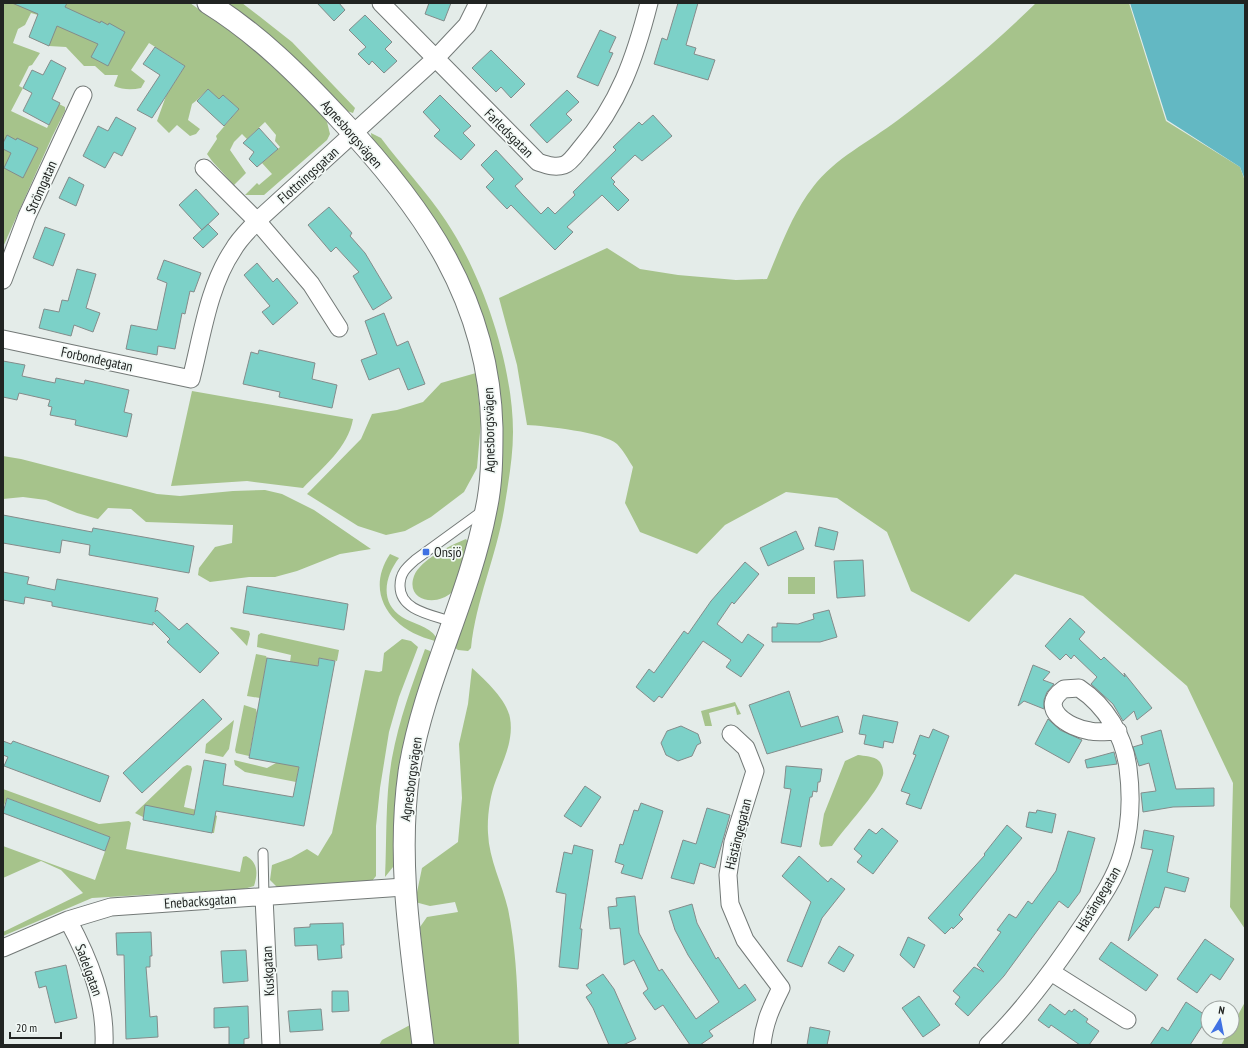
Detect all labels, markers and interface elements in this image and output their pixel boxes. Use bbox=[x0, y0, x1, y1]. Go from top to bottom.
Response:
street label: Agnesborgsvägen bbox=[317, 96, 387, 172]
street label: Farledsgatan bbox=[481, 105, 537, 161]
street label: Flottningsgatan bbox=[274, 143, 342, 207]
street label: Strömgatan bbox=[21, 158, 61, 216]
street label: Forbondegatan bbox=[59, 343, 135, 375]
street label: Agnesborgsvägen bbox=[479, 387, 499, 473]
place label: Onsjö bbox=[434, 543, 462, 561]
marker: Onsjö bbox=[421, 547, 431, 557]
street label: Agnesborgsvägen bbox=[396, 736, 426, 822]
street label: Hästängegatan bbox=[721, 797, 755, 871]
street label: Hästängegatan bbox=[1072, 863, 1124, 935]
street label: Enebacksgatan bbox=[163, 890, 237, 912]
street label: Sadelgatan bbox=[71, 942, 107, 998]
street label: Kuskgatan bbox=[258, 946, 278, 996]
north arrow bbox=[1200, 1000, 1240, 1040]
text: N bbox=[1218, 1003, 1226, 1018]
scale bar bbox=[10, 1014, 61, 1040]
text: 20 m bbox=[16, 1020, 37, 1035]

